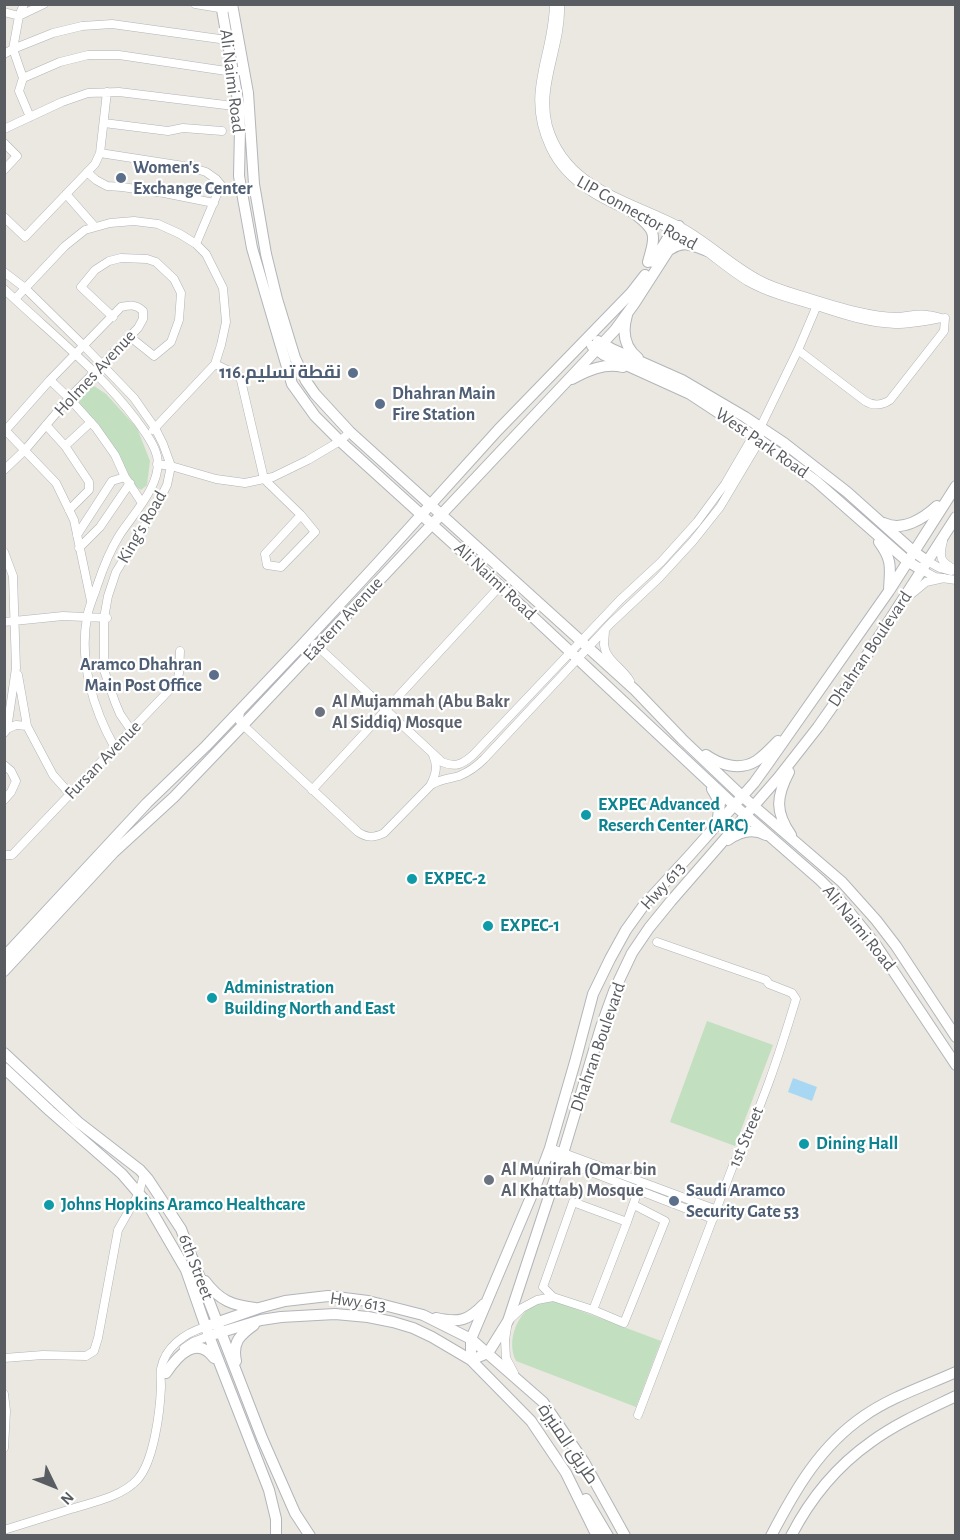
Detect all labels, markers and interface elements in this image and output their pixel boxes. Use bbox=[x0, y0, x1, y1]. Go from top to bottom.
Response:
street label: Ali Naimi Road bbox=[215, 28, 249, 134]
place label: Women's Exchange Center bbox=[133, 157, 253, 200]
marker: Women's Exchange Center bbox=[114, 171, 128, 185]
street label: LIP Connector Road bbox=[573, 171, 701, 255]
street label: Holmes Avenue bbox=[50, 325, 140, 421]
place label: نقطة تسليم.116 bbox=[219, 362, 341, 384]
marker: نقطة تسليم.116 bbox=[346, 366, 360, 380]
place label: Dhahran Main Fire Station bbox=[392, 383, 495, 426]
marker: Dhahran Main Fire Station bbox=[373, 397, 387, 411]
street label: West Park Road bbox=[711, 403, 813, 483]
street label: King's Road bbox=[113, 487, 171, 567]
street label: Ali Naimi Road bbox=[449, 538, 541, 624]
street label: Eastern Avenue bbox=[298, 572, 388, 666]
street label: Dhahran Boulevard bbox=[823, 587, 917, 711]
place label: Aramco Dhahran Main Post Office bbox=[80, 654, 202, 696]
marker: Aramco Dhahran Main Post Office bbox=[207, 668, 221, 682]
place label: Al Mujammah (Abu Bakr Al Siddiq) Mosque bbox=[332, 691, 510, 734]
marker: Al Mujammah (Abu Bakr Al Siddiq) Mosque bbox=[313, 705, 327, 719]
street label: Fursan Avenue bbox=[60, 716, 146, 804]
place label: EXPEC Advanced Reserch Center (ARC) bbox=[598, 794, 749, 836]
marker: EXPEC Advanced Reserch Center (ARC) bbox=[579, 808, 593, 822]
street label: Hwy 613 bbox=[636, 858, 690, 914]
place label: EXPEC-2 bbox=[424, 868, 486, 890]
marker: EXPEC-2 bbox=[405, 872, 419, 886]
street label: Ali Naimi Road bbox=[818, 881, 900, 975]
place label: EXPEC-1 bbox=[500, 915, 560, 937]
marker: EXPEC-1 bbox=[481, 919, 495, 933]
place label: Administration Building North and East bbox=[224, 977, 395, 1020]
street label: Dhahran Boulevard bbox=[566, 979, 630, 1115]
marker: Administration Building North and East bbox=[205, 991, 219, 1005]
street label: 1st Street bbox=[724, 1103, 768, 1171]
place label: Dining Hall bbox=[816, 1133, 898, 1155]
marker: Dining Hall bbox=[797, 1137, 811, 1151]
place label: Al Munirah (Omar bin Al Khattab) Mosque bbox=[501, 1159, 657, 1202]
marker: Al Munirah (Omar bin Al Khattab) Mosque bbox=[482, 1173, 496, 1187]
place label: Saudi Aramco Security Gate 53 bbox=[686, 1180, 799, 1222]
place label: Johns Hopkins Aramco Healthcare bbox=[61, 1194, 306, 1216]
marker: Saudi Aramco Security Gate 53 bbox=[667, 1194, 681, 1208]
marker: Johns Hopkins Aramco Healthcare bbox=[42, 1198, 56, 1212]
street label: 6th Street bbox=[174, 1231, 218, 1303]
street label: Hwy 613 bbox=[328, 1287, 388, 1317]
street label: طريق المنيرة bbox=[533, 1400, 603, 1488]
north arrow bbox=[24, 1456, 84, 1516]
text: N bbox=[58, 1489, 77, 1508]

